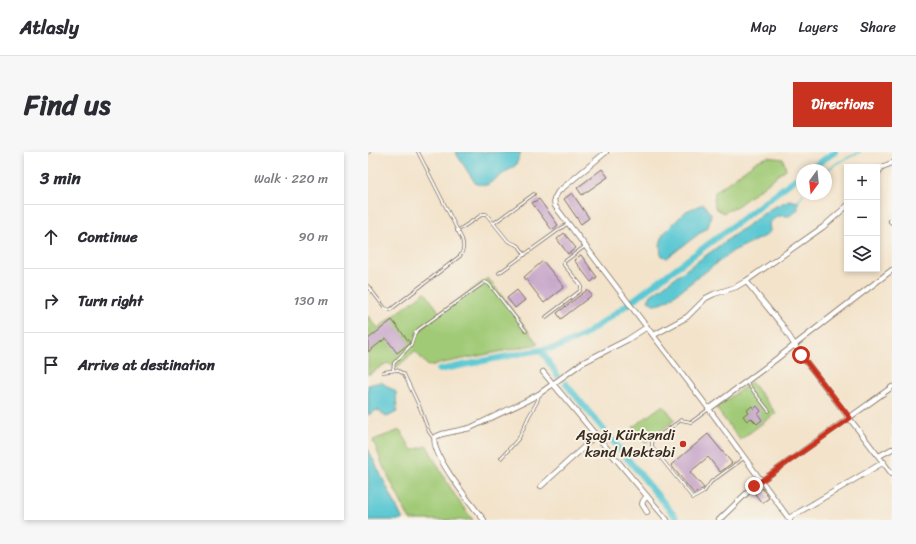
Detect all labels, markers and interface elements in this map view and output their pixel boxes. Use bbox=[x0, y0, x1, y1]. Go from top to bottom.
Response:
text: Atlasly bbox=[20, 11, 79, 44]
text: Map bbox=[751, 15, 776, 40]
text: Layers bbox=[798, 15, 838, 40]
text: Share bbox=[860, 15, 896, 40]
text: Find us bbox=[24, 80, 111, 129]
button: Directions bbox=[793, 82, 892, 127]
text: 3 min bbox=[40, 163, 81, 193]
north arrow bbox=[796, 164, 832, 200]
map controls bbox=[844, 164, 880, 272]
button: + bbox=[844, 164, 880, 200]
text: Walk · 220 m bbox=[254, 167, 328, 190]
button: − bbox=[844, 200, 880, 236]
text: Continue bbox=[78, 224, 138, 250]
text: 90 m bbox=[298, 225, 328, 248]
icon: ahead bbox=[40, 226, 62, 248]
button: layers bbox=[844, 236, 880, 272]
text: Turn right bbox=[78, 288, 143, 314]
text: 130 m bbox=[294, 289, 328, 312]
icon: right bbox=[40, 290, 62, 312]
route start bbox=[792, 346, 810, 364]
text: Arrive at destination bbox=[78, 352, 215, 378]
icon: arrive bbox=[40, 354, 62, 376]
place label: Aşağı Kürkəndi kənd Məktəbi bbox=[575, 422, 676, 465]
marker: Aşağı Kürkəndi kənd Məktəbi bbox=[678, 439, 688, 449]
route end bbox=[745, 477, 763, 495]

